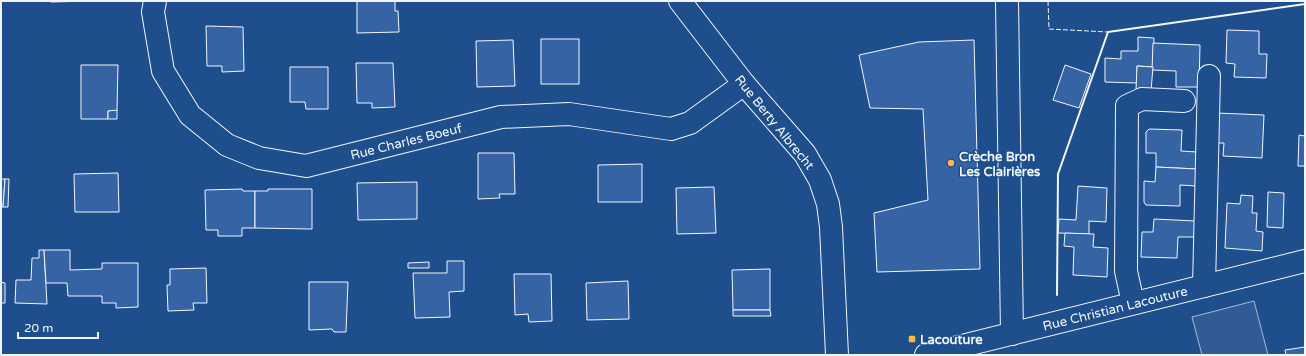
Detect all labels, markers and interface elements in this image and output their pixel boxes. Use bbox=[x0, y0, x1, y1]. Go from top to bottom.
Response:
street label: Rue Berty Albrecht bbox=[731, 72, 817, 173]
street label: Rue Charles Boeuf bbox=[349, 120, 464, 164]
place label: Crèche Bron Les Clairières bbox=[959, 149, 1040, 180]
marker: Crèche Bron Les Clairières bbox=[946, 158, 956, 168]
street label: Rue Christian Lacouture bbox=[1041, 283, 1189, 335]
scale bar bbox=[18, 314, 98, 340]
text: 20 m bbox=[24, 321, 53, 335]
place label: Lacouture bbox=[920, 332, 983, 348]
marker: Lacouture bbox=[907, 334, 917, 344]

